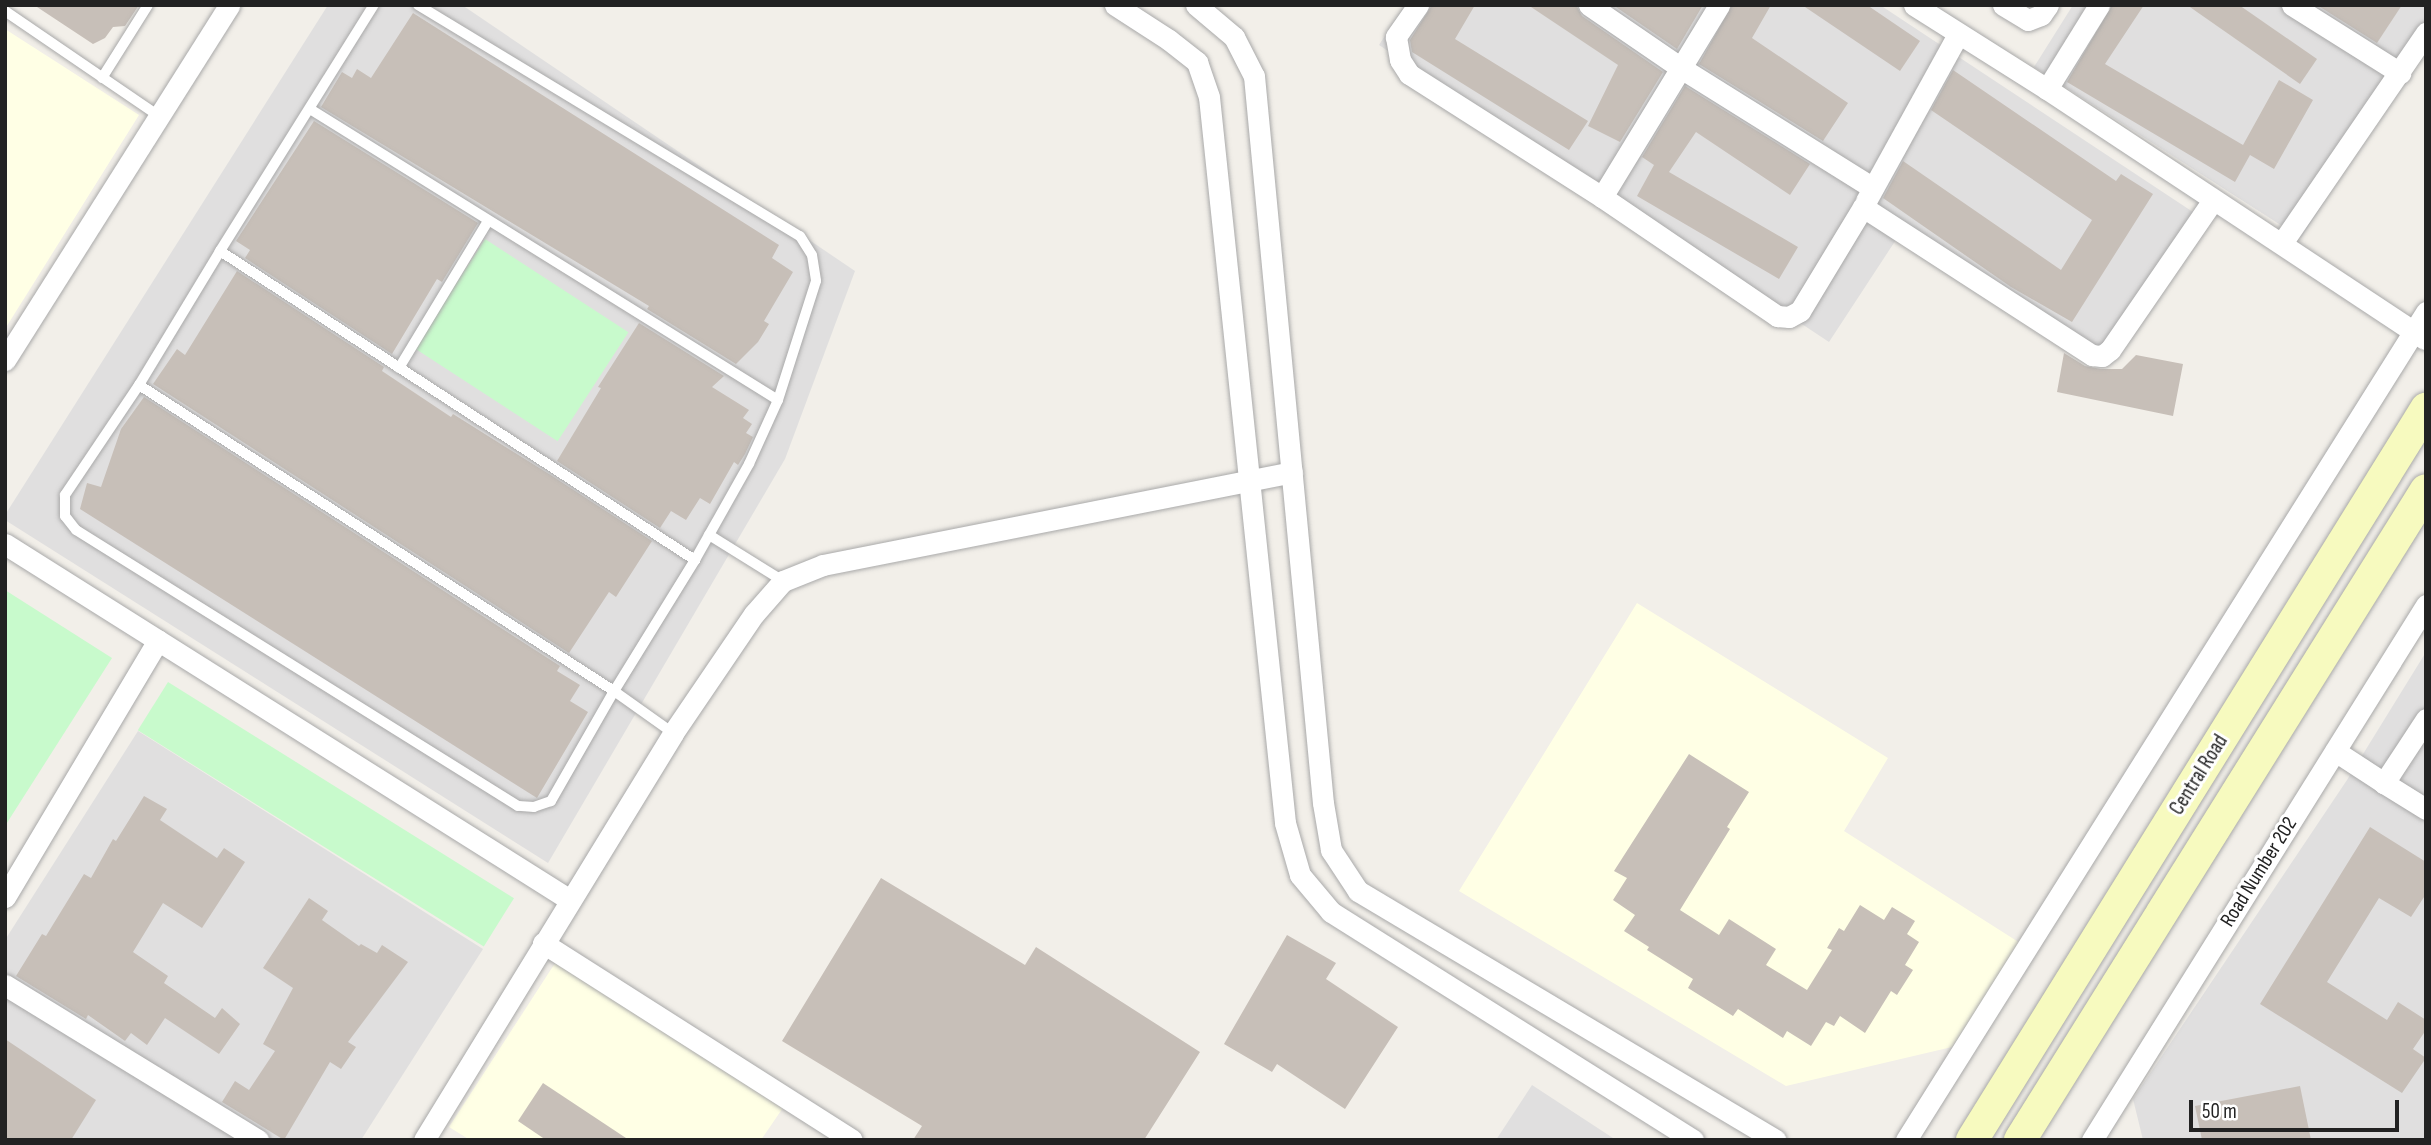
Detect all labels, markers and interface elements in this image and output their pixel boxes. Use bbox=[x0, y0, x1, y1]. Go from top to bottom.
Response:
street label: Central Road bbox=[2164, 730, 2234, 820]
street label: Road Number 202 bbox=[2215, 813, 2303, 931]
scale bar bbox=[2193, 1086, 2403, 1130]
text: 50 m bbox=[2202, 1099, 2237, 1124]

